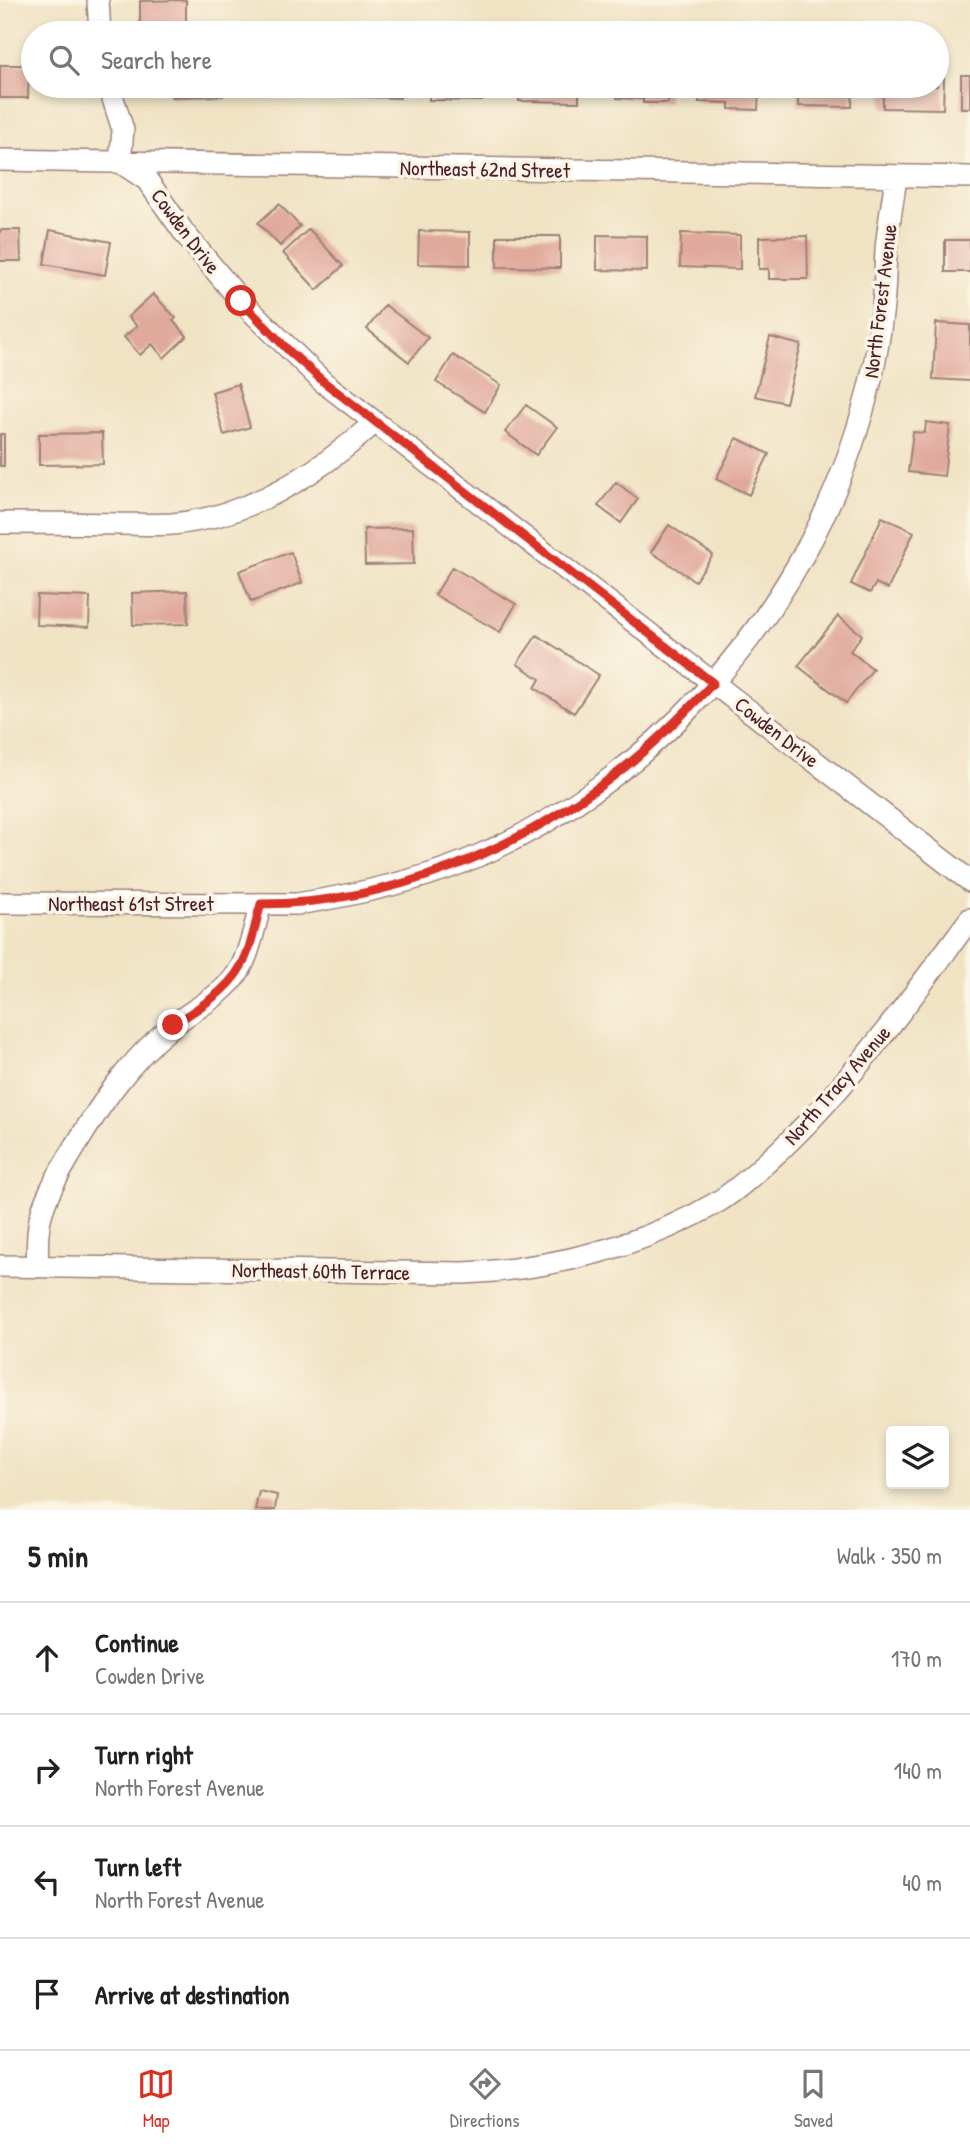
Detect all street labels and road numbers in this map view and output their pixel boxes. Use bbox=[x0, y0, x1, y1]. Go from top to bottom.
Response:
street label: Northeast 62nd Street bbox=[400, 153, 571, 185]
street label: Cowden Drive bbox=[144, 182, 228, 280]
street label: North Forest Avenue bbox=[856, 222, 904, 380]
street label: Cowden Drive bbox=[729, 690, 825, 774]
street label: Northeast 61st Street bbox=[48, 889, 215, 918]
street label: North Tracy Avenue bbox=[777, 1019, 897, 1151]
street label: Northeast 60th Terrace bbox=[232, 1255, 410, 1287]

